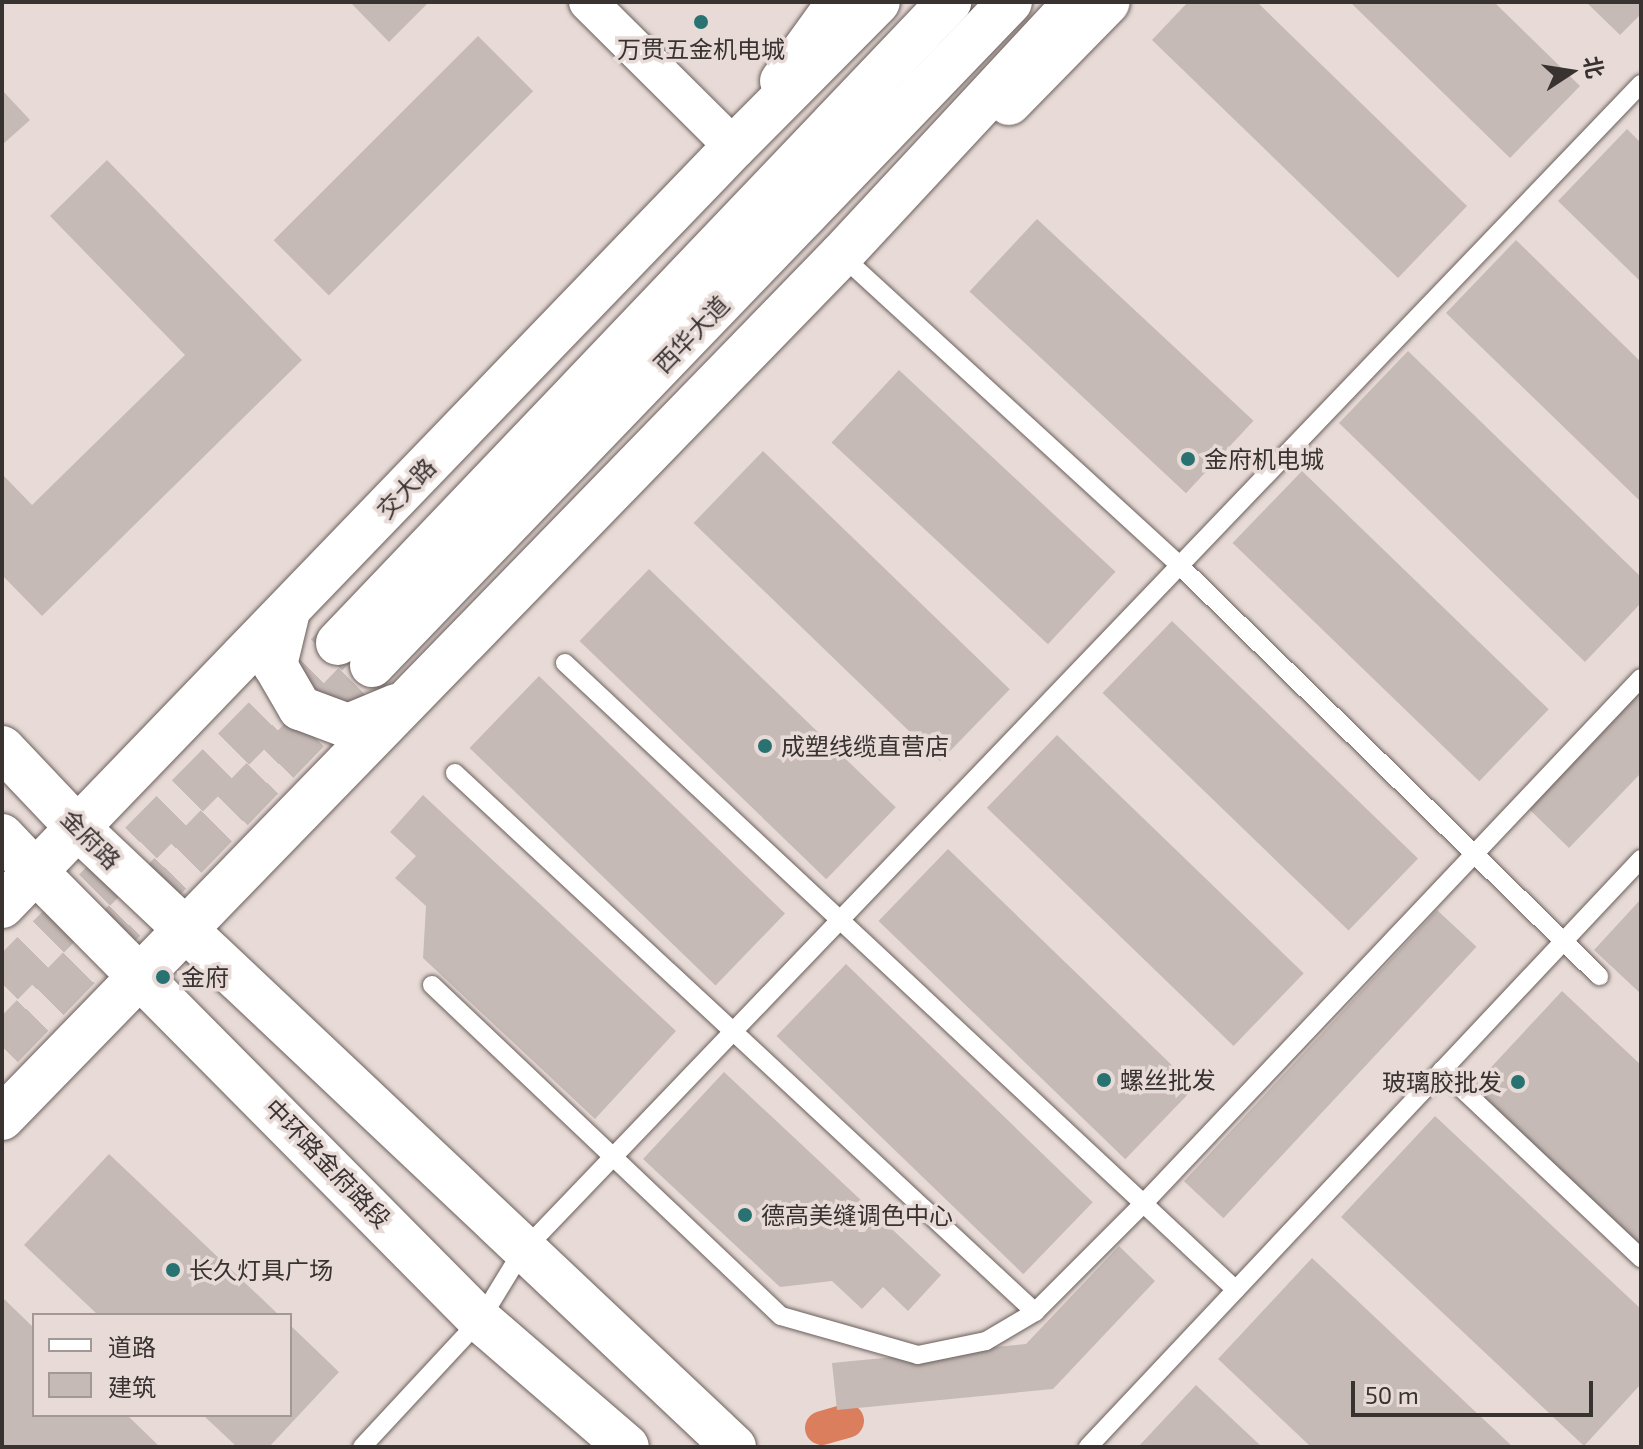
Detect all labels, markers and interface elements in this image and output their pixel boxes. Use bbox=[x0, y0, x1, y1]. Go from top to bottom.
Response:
marker: 万贯五金机电城 bbox=[692, 13, 710, 31]
north arrow bbox=[1531, 32, 1611, 112]
place label: 万贯五金机电城 bbox=[617, 35, 785, 63]
text: 北 bbox=[1579, 54, 1609, 80]
street label: 西华大道 bbox=[647, 289, 735, 379]
place label: 金府机电城 bbox=[1204, 445, 1324, 473]
marker: 金府机电城 bbox=[1179, 450, 1197, 468]
street label: 交大路 bbox=[371, 452, 441, 524]
place label: 成塑线缆直营店 bbox=[781, 732, 949, 760]
marker: 成塑线缆直营店 bbox=[756, 737, 774, 755]
street label: 金府路 bbox=[55, 803, 127, 875]
place label: 金府 bbox=[181, 963, 229, 991]
marker: 金府 bbox=[152, 966, 174, 988]
place label: 螺丝批发 bbox=[1120, 1066, 1216, 1094]
place label: 玻璃胶批发 bbox=[1382, 1068, 1502, 1096]
marker: 螺丝批发 bbox=[1095, 1071, 1113, 1089]
marker: 玻璃胶批发 bbox=[1509, 1073, 1527, 1091]
street label: 中环路金府路段 bbox=[259, 1093, 397, 1233]
place label: 德高美缝调色中心 bbox=[761, 1201, 953, 1229]
marker: 德高美缝调色中心 bbox=[736, 1206, 754, 1224]
place label: 长久灯具广场 bbox=[189, 1256, 333, 1284]
marker: 长久灯具广场 bbox=[164, 1261, 182, 1279]
legend bbox=[32, 1313, 292, 1417]
text: 道路 bbox=[108, 1332, 156, 1361]
scale bar bbox=[1355, 1365, 1597, 1415]
text: 建筑 bbox=[108, 1372, 156, 1401]
text: 50 m bbox=[1365, 1380, 1419, 1409]

